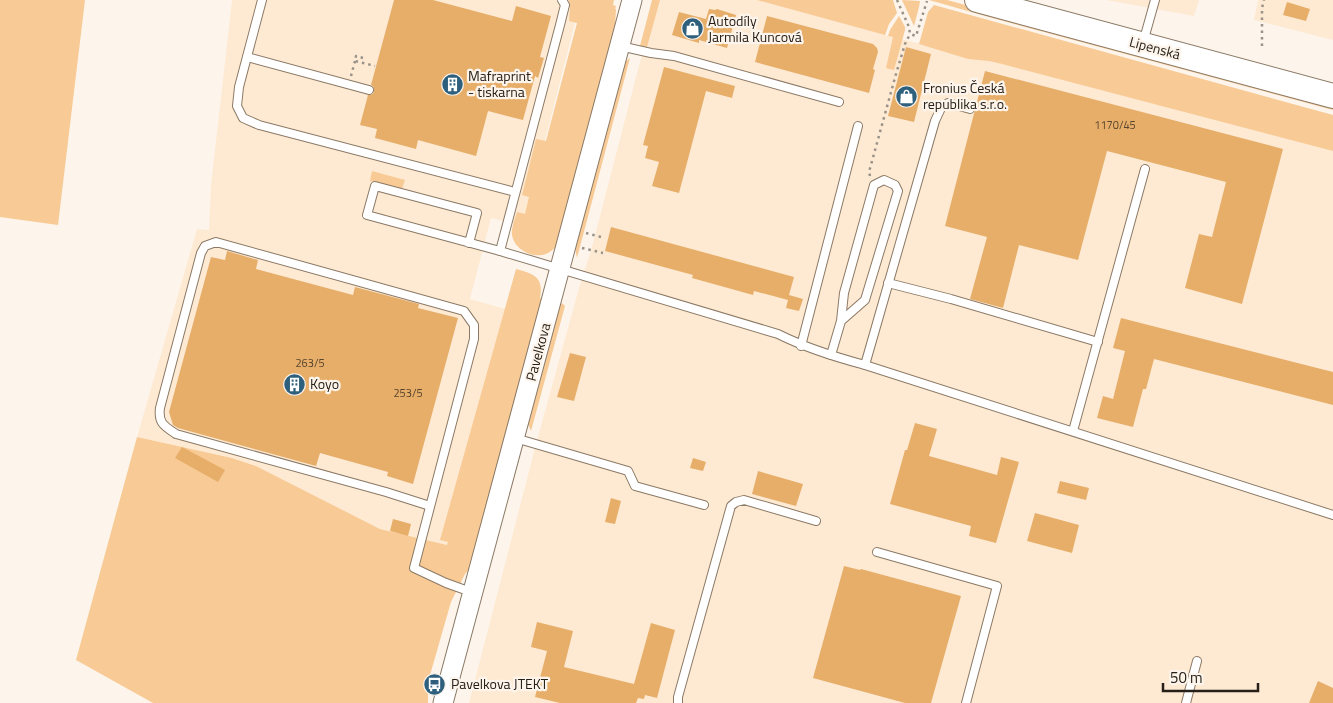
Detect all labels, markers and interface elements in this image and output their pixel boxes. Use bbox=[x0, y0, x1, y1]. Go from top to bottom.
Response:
place label: Autodíly Jarmila Kuncová bbox=[708, 10, 802, 47]
shop icon: Autodíly Jarmila Kuncová bbox=[680, 17, 704, 41]
street label: Lipenská bbox=[1127, 31, 1183, 64]
place label: Mafraprint - tiskarna bbox=[468, 65, 531, 102]
building icon: Mafraprint - tiskarna bbox=[440, 72, 464, 96]
place label: Fronius Česká republika s.r.o. bbox=[923, 77, 1007, 114]
shop icon: Fronius Česká republika s.r.o. bbox=[895, 84, 919, 108]
house number: 1170/45 bbox=[1094, 117, 1136, 133]
street label: Pavelkova bbox=[520, 320, 555, 383]
house number: 263/5 bbox=[295, 355, 325, 371]
building icon: Koyo bbox=[282, 372, 306, 396]
place label: Koyo bbox=[310, 373, 339, 394]
house number: 253/5 bbox=[393, 385, 423, 401]
scale bar bbox=[1163, 660, 1258, 692]
text: 50 m bbox=[1170, 666, 1203, 689]
bus stop icon: Pavelkova JTEKT bbox=[423, 672, 447, 696]
place label: Pavelkova JTEKT bbox=[451, 673, 549, 694]

